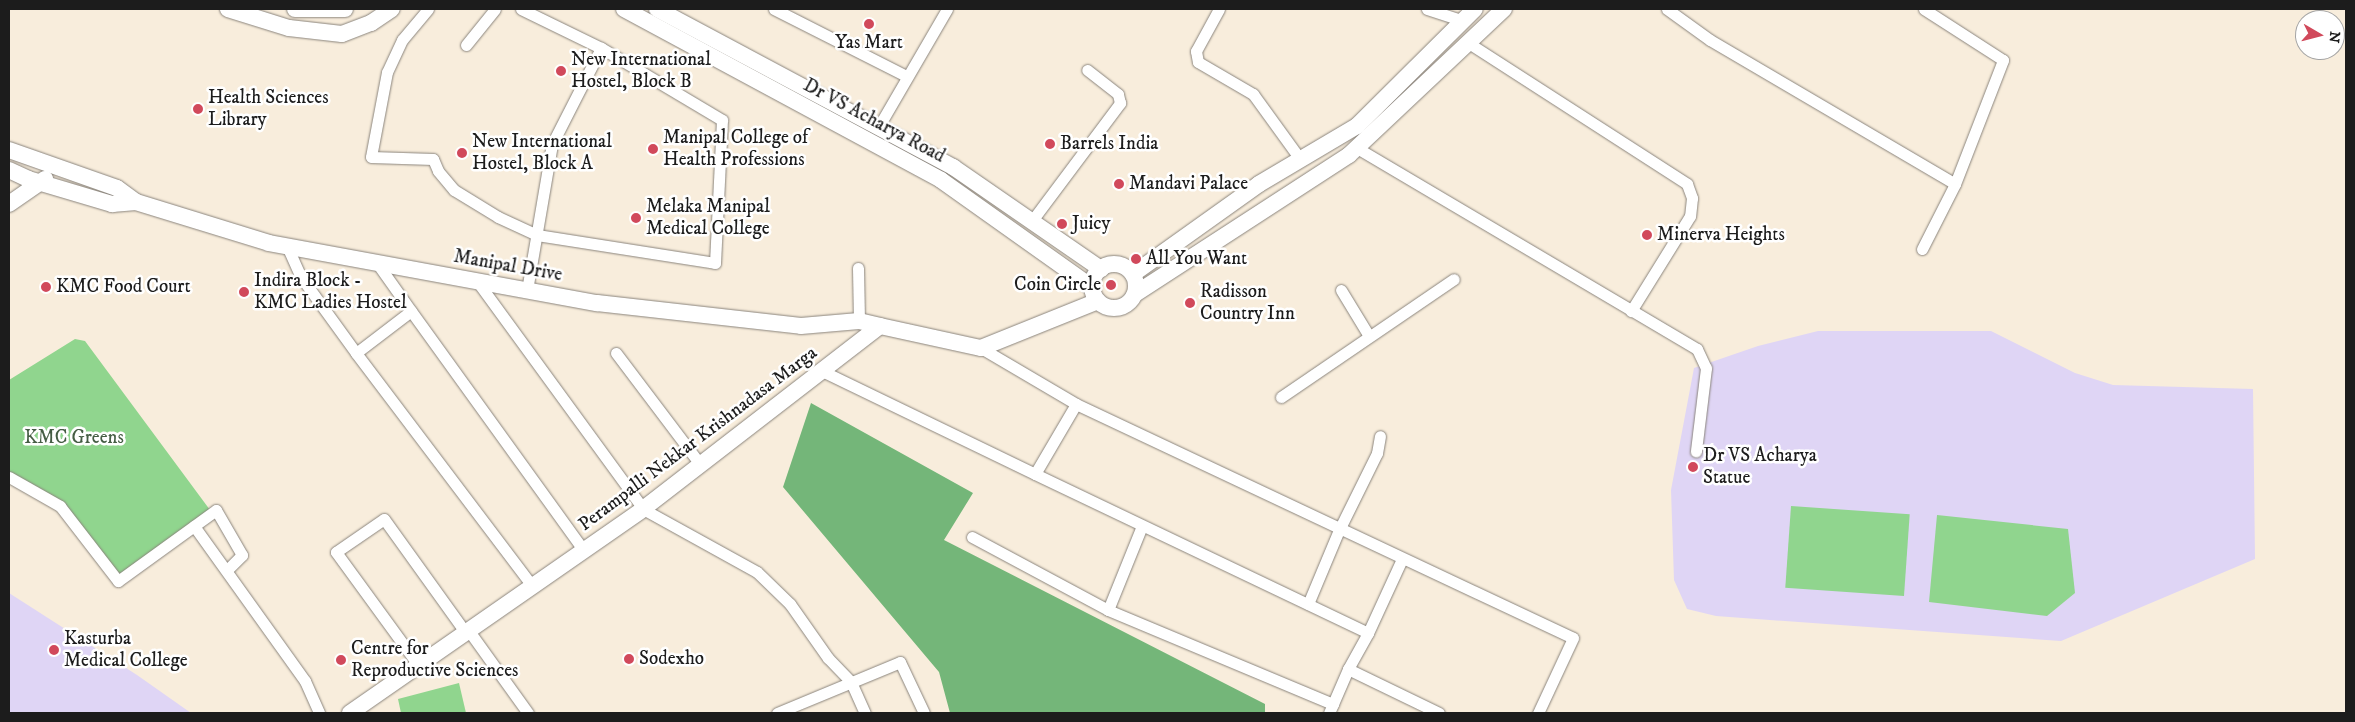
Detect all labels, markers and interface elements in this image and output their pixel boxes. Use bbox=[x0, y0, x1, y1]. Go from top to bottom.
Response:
north arrow bbox=[2295, 10, 2345, 60]
marker: Yas Mart bbox=[863, 18, 875, 30]
text: N bbox=[2324, 30, 2344, 44]
place label: Yas Mart bbox=[835, 32, 903, 54]
place label: New International Hostel, Block B bbox=[571, 49, 711, 93]
marker: New International Hostel, Block B bbox=[555, 65, 567, 77]
street label: Dr VS Acharya Road bbox=[799, 74, 949, 168]
place label: Health Sciences Library bbox=[208, 87, 329, 131]
marker: Health Sciences Library bbox=[192, 103, 204, 115]
place label: Manipal College of Health Professions bbox=[663, 127, 808, 171]
place label: New International Hostel, Block A bbox=[472, 131, 612, 175]
place label: Barrels India bbox=[1060, 133, 1158, 155]
marker: Barrels India bbox=[1044, 138, 1056, 150]
marker: Manipal College of Health Professions bbox=[647, 143, 659, 155]
marker: New International Hostel, Block A bbox=[456, 147, 468, 159]
place label: Mandavi Palace bbox=[1129, 173, 1248, 195]
marker: Mandavi Palace bbox=[1113, 178, 1125, 190]
place label: Melaka Manipal Medical College bbox=[646, 196, 770, 240]
marker: Melaka Manipal Medical College bbox=[630, 212, 642, 224]
place label: Juicy bbox=[1072, 213, 1110, 235]
marker: Juicy bbox=[1056, 218, 1068, 230]
place label: Minerva Heights bbox=[1657, 224, 1785, 246]
marker: Minerva Heights bbox=[1641, 229, 1653, 241]
street label: Manipal Drive bbox=[452, 245, 564, 287]
place label: All You Want bbox=[1146, 248, 1247, 270]
marker: All You Want bbox=[1130, 253, 1142, 265]
place label: Indira Block - KMC Ladies Hostel bbox=[254, 270, 407, 314]
place label: Coin Circle bbox=[1014, 274, 1101, 296]
place label: KMC Food Court bbox=[56, 276, 191, 298]
marker: Coin Circle bbox=[1105, 279, 1117, 291]
marker: KMC Food Court bbox=[40, 281, 52, 293]
place label: Radisson Country Inn bbox=[1200, 281, 1295, 325]
marker: Indira Block - KMC Ladies Hostel bbox=[238, 286, 250, 298]
marker: Radisson Country Inn bbox=[1184, 297, 1196, 309]
street label: Perampalli Nekkar Krishnadasa Marga bbox=[574, 342, 822, 536]
park label: KMC Greens bbox=[24, 427, 124, 449]
place label: Dr VS Acharya Statue bbox=[1703, 445, 1817, 489]
marker: Dr VS Acharya Statue bbox=[1687, 461, 1699, 473]
place label: Kasturba Medical College bbox=[64, 628, 188, 672]
place label: Centre for Reproductive Sciences bbox=[351, 638, 518, 682]
marker: Kasturba Medical College bbox=[48, 644, 60, 656]
place label: Sodexho bbox=[639, 648, 704, 670]
marker: Sodexho bbox=[623, 653, 635, 665]
marker: Centre for Reproductive Sciences bbox=[335, 654, 347, 666]

